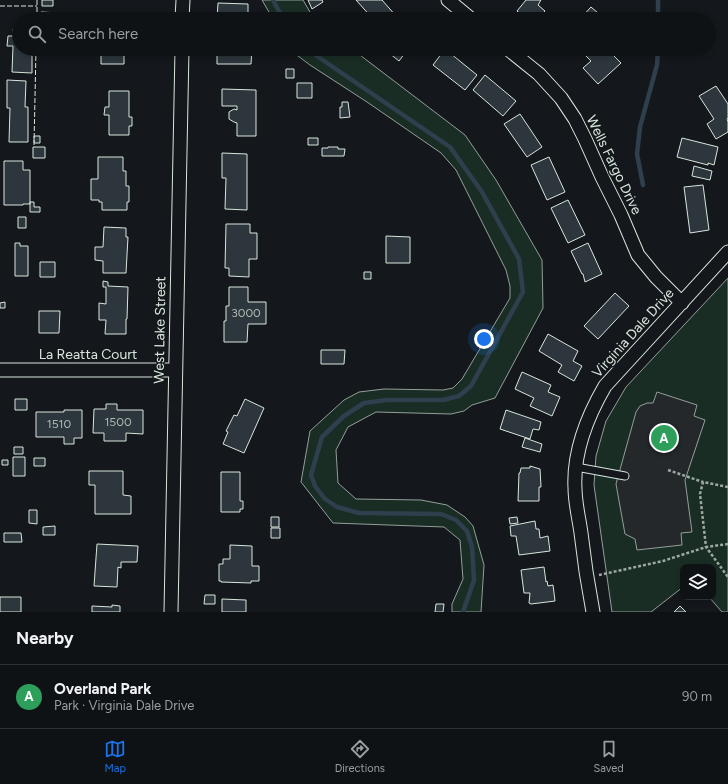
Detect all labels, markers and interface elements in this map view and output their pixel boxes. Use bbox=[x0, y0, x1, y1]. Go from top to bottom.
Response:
search box bbox=[12, 12, 716, 56]
icon: search bbox=[26, 23, 48, 45]
text: Search here bbox=[58, 25, 138, 43]
street label: Wells Fargo Drive bbox=[583, 113, 646, 218]
street label: West Lake Street bbox=[151, 276, 169, 384]
street label: Virginia Dale Drive bbox=[588, 285, 678, 381]
house number: 3000 bbox=[231, 306, 261, 320]
your location bbox=[474, 329, 494, 349]
street label: La Reatta Court bbox=[39, 346, 137, 363]
house number: 1500 bbox=[104, 415, 132, 429]
house number: 1510 bbox=[47, 417, 72, 431]
pin: A bbox=[651, 423, 677, 453]
map controls bbox=[680, 564, 716, 600]
button: layers bbox=[680, 564, 716, 600]
text: Nearby bbox=[16, 628, 74, 648]
text: Overland Park bbox=[54, 680, 151, 698]
text: A bbox=[24, 689, 34, 704]
text: 90 m bbox=[682, 689, 712, 704]
text: Park · Virginia Dale Drive bbox=[54, 698, 194, 713]
tab: Map bbox=[104, 738, 126, 775]
tab: Directions bbox=[335, 738, 385, 775]
tab: Saved bbox=[593, 738, 624, 775]

